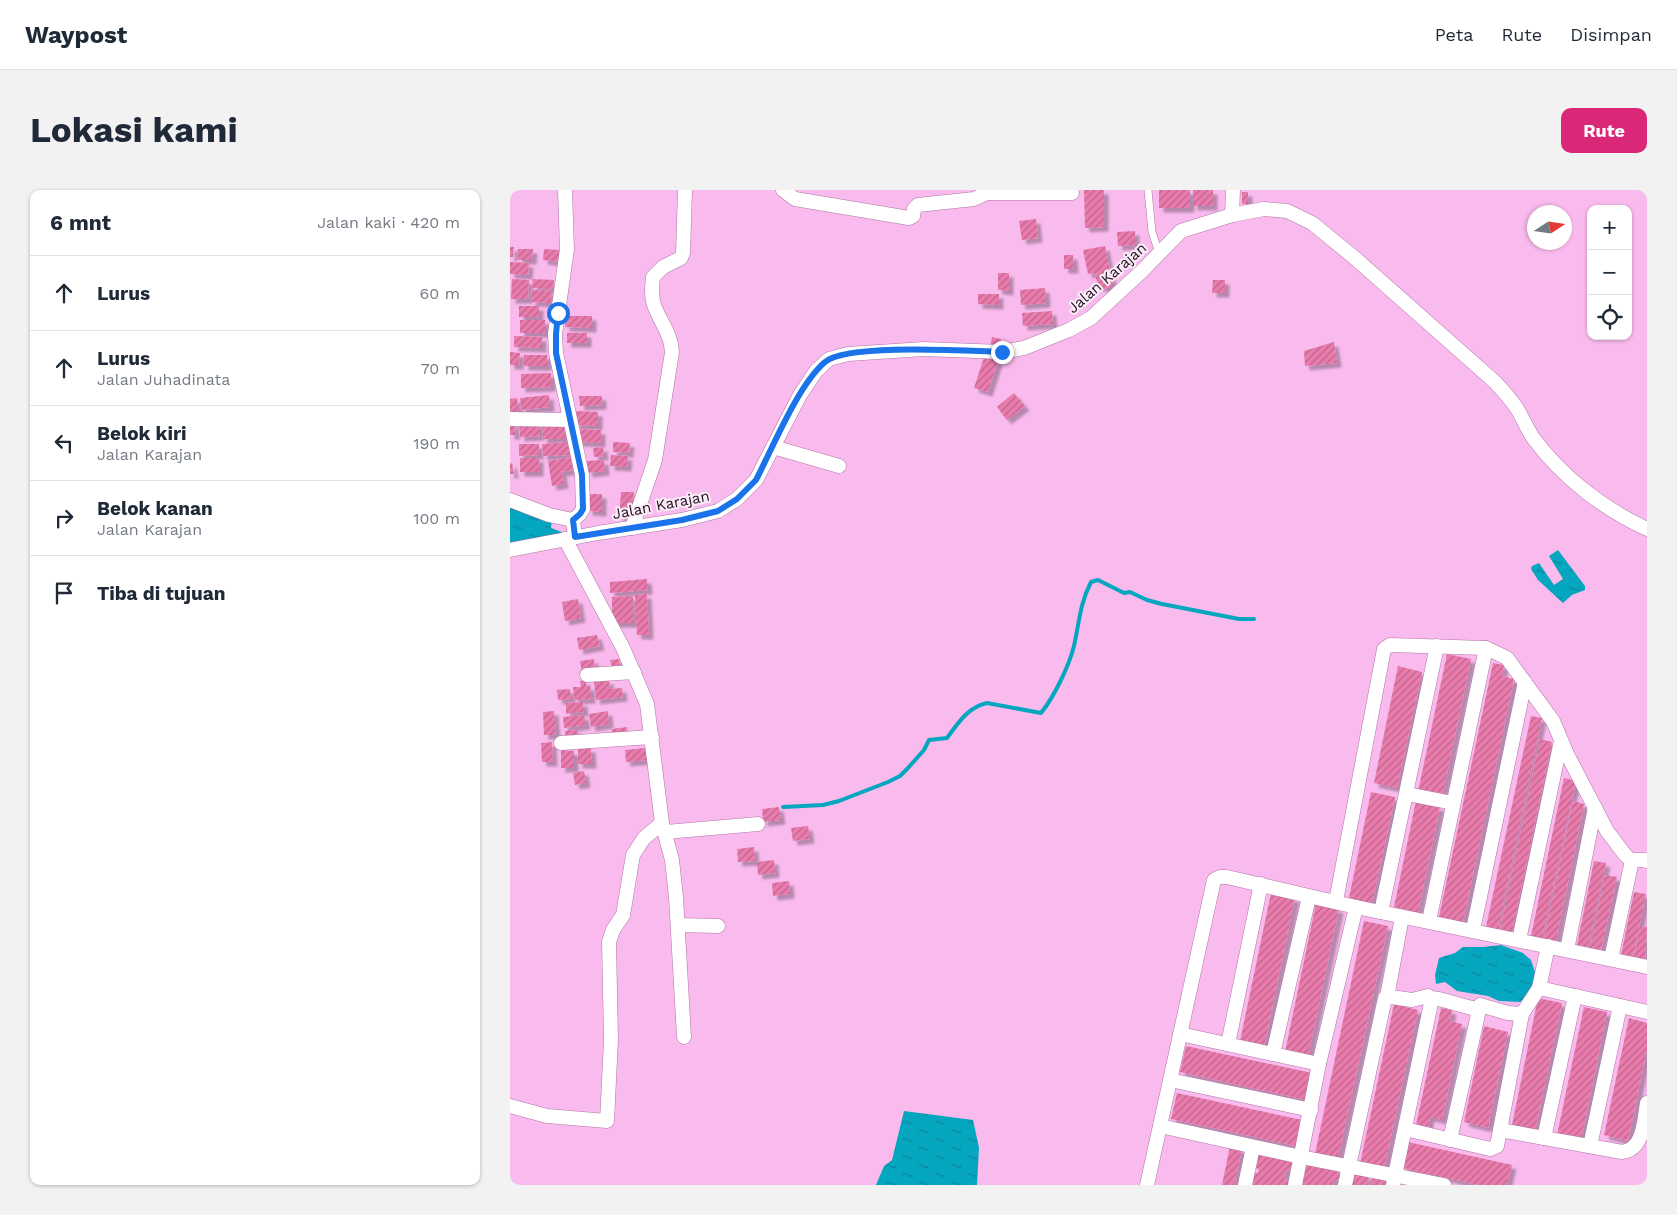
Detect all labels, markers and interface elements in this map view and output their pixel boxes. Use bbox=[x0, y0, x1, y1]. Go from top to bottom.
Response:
text: Waypost bbox=[25, 21, 127, 49]
text: Peta bbox=[1435, 24, 1473, 45]
text: Rute bbox=[1501, 24, 1542, 45]
text: Disimpan bbox=[1570, 24, 1652, 45]
button: Rute bbox=[1561, 108, 1647, 153]
text: Lokasi kami bbox=[30, 109, 238, 151]
north arrow bbox=[1527, 205, 1572, 250]
map controls bbox=[1587, 205, 1632, 340]
button: + bbox=[1587, 205, 1632, 250]
text: 6 mnt bbox=[50, 210, 111, 235]
text: Jalan kaki · 420 m bbox=[317, 213, 460, 232]
street label: Jalan Karajan bbox=[1064, 239, 1150, 317]
button: − bbox=[1587, 250, 1632, 295]
icon: ahead bbox=[50, 279, 78, 307]
text: Lurus bbox=[97, 282, 150, 305]
text: 60 m bbox=[420, 284, 460, 303]
button: locate bbox=[1587, 295, 1632, 340]
route start bbox=[547, 302, 570, 325]
route end bbox=[991, 341, 1014, 364]
text: Lurus bbox=[97, 347, 150, 370]
icon: ahead bbox=[50, 354, 78, 382]
text: 70 m bbox=[421, 359, 460, 378]
text: Jalan Juhadinata bbox=[97, 370, 230, 389]
text: Belok kiri bbox=[97, 422, 187, 445]
icon: left bbox=[50, 429, 78, 457]
text: 190 m bbox=[413, 434, 460, 453]
text: Jalan Karajan bbox=[97, 445, 202, 464]
street label: Jalan Karajan bbox=[611, 487, 711, 523]
text: Belok kanan bbox=[97, 497, 213, 520]
icon: right bbox=[50, 504, 78, 532]
text: 100 m bbox=[413, 509, 460, 528]
text: Jalan Karajan bbox=[97, 520, 202, 539]
icon: arrive bbox=[50, 579, 78, 607]
text: Tiba di tujuan bbox=[97, 582, 226, 605]

